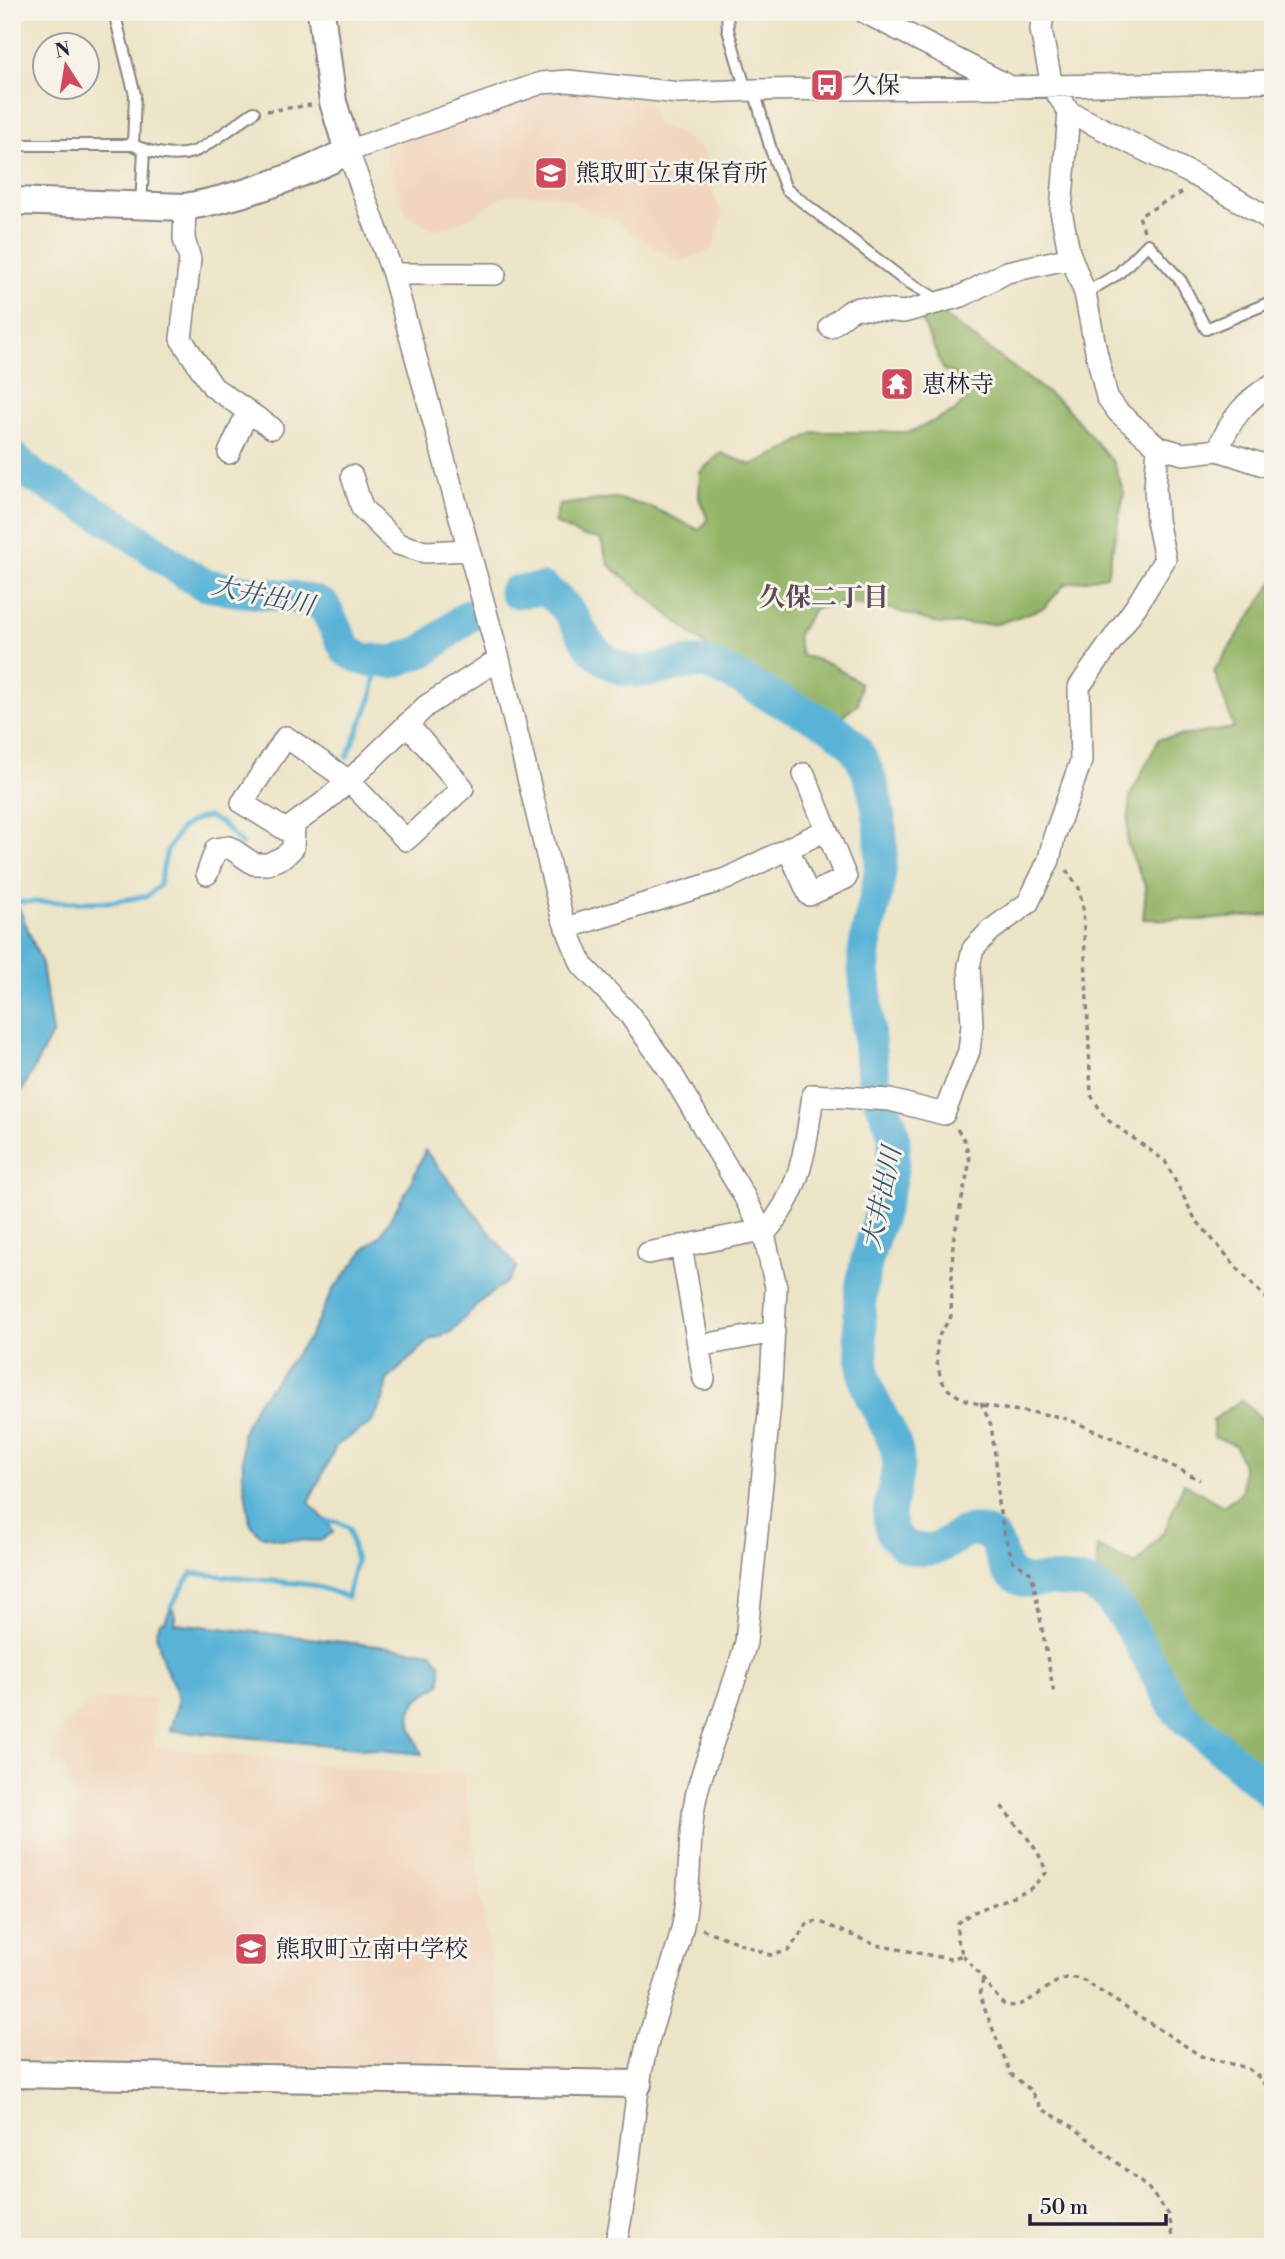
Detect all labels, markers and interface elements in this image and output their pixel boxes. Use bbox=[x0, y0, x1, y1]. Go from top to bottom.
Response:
north arrow bbox=[32, 32, 102, 102]
text: N bbox=[53, 37, 73, 64]
bus stop icon: 久保 bbox=[808, 66, 846, 104]
place label: 久保 bbox=[852, 71, 900, 101]
school or university icon: 熊取町立東保育所 bbox=[532, 154, 570, 192]
place label: 熊取町立東保育所 bbox=[576, 159, 768, 189]
temple icon: 恵林寺 bbox=[878, 365, 916, 403]
place label: 恵林寺 bbox=[922, 370, 994, 400]
water label: 大井出川 bbox=[209, 570, 320, 623]
district label: 久保二丁目 bbox=[759, 582, 889, 614]
water label: 大井出川 bbox=[856, 1141, 909, 1252]
school or university icon: 熊取町立南中学校 bbox=[232, 1930, 270, 1968]
place label: 熊取町立南中学校 bbox=[276, 1935, 468, 1965]
scale bar bbox=[1030, 2182, 1166, 2226]
text: 50 m bbox=[1040, 2195, 1088, 2221]

